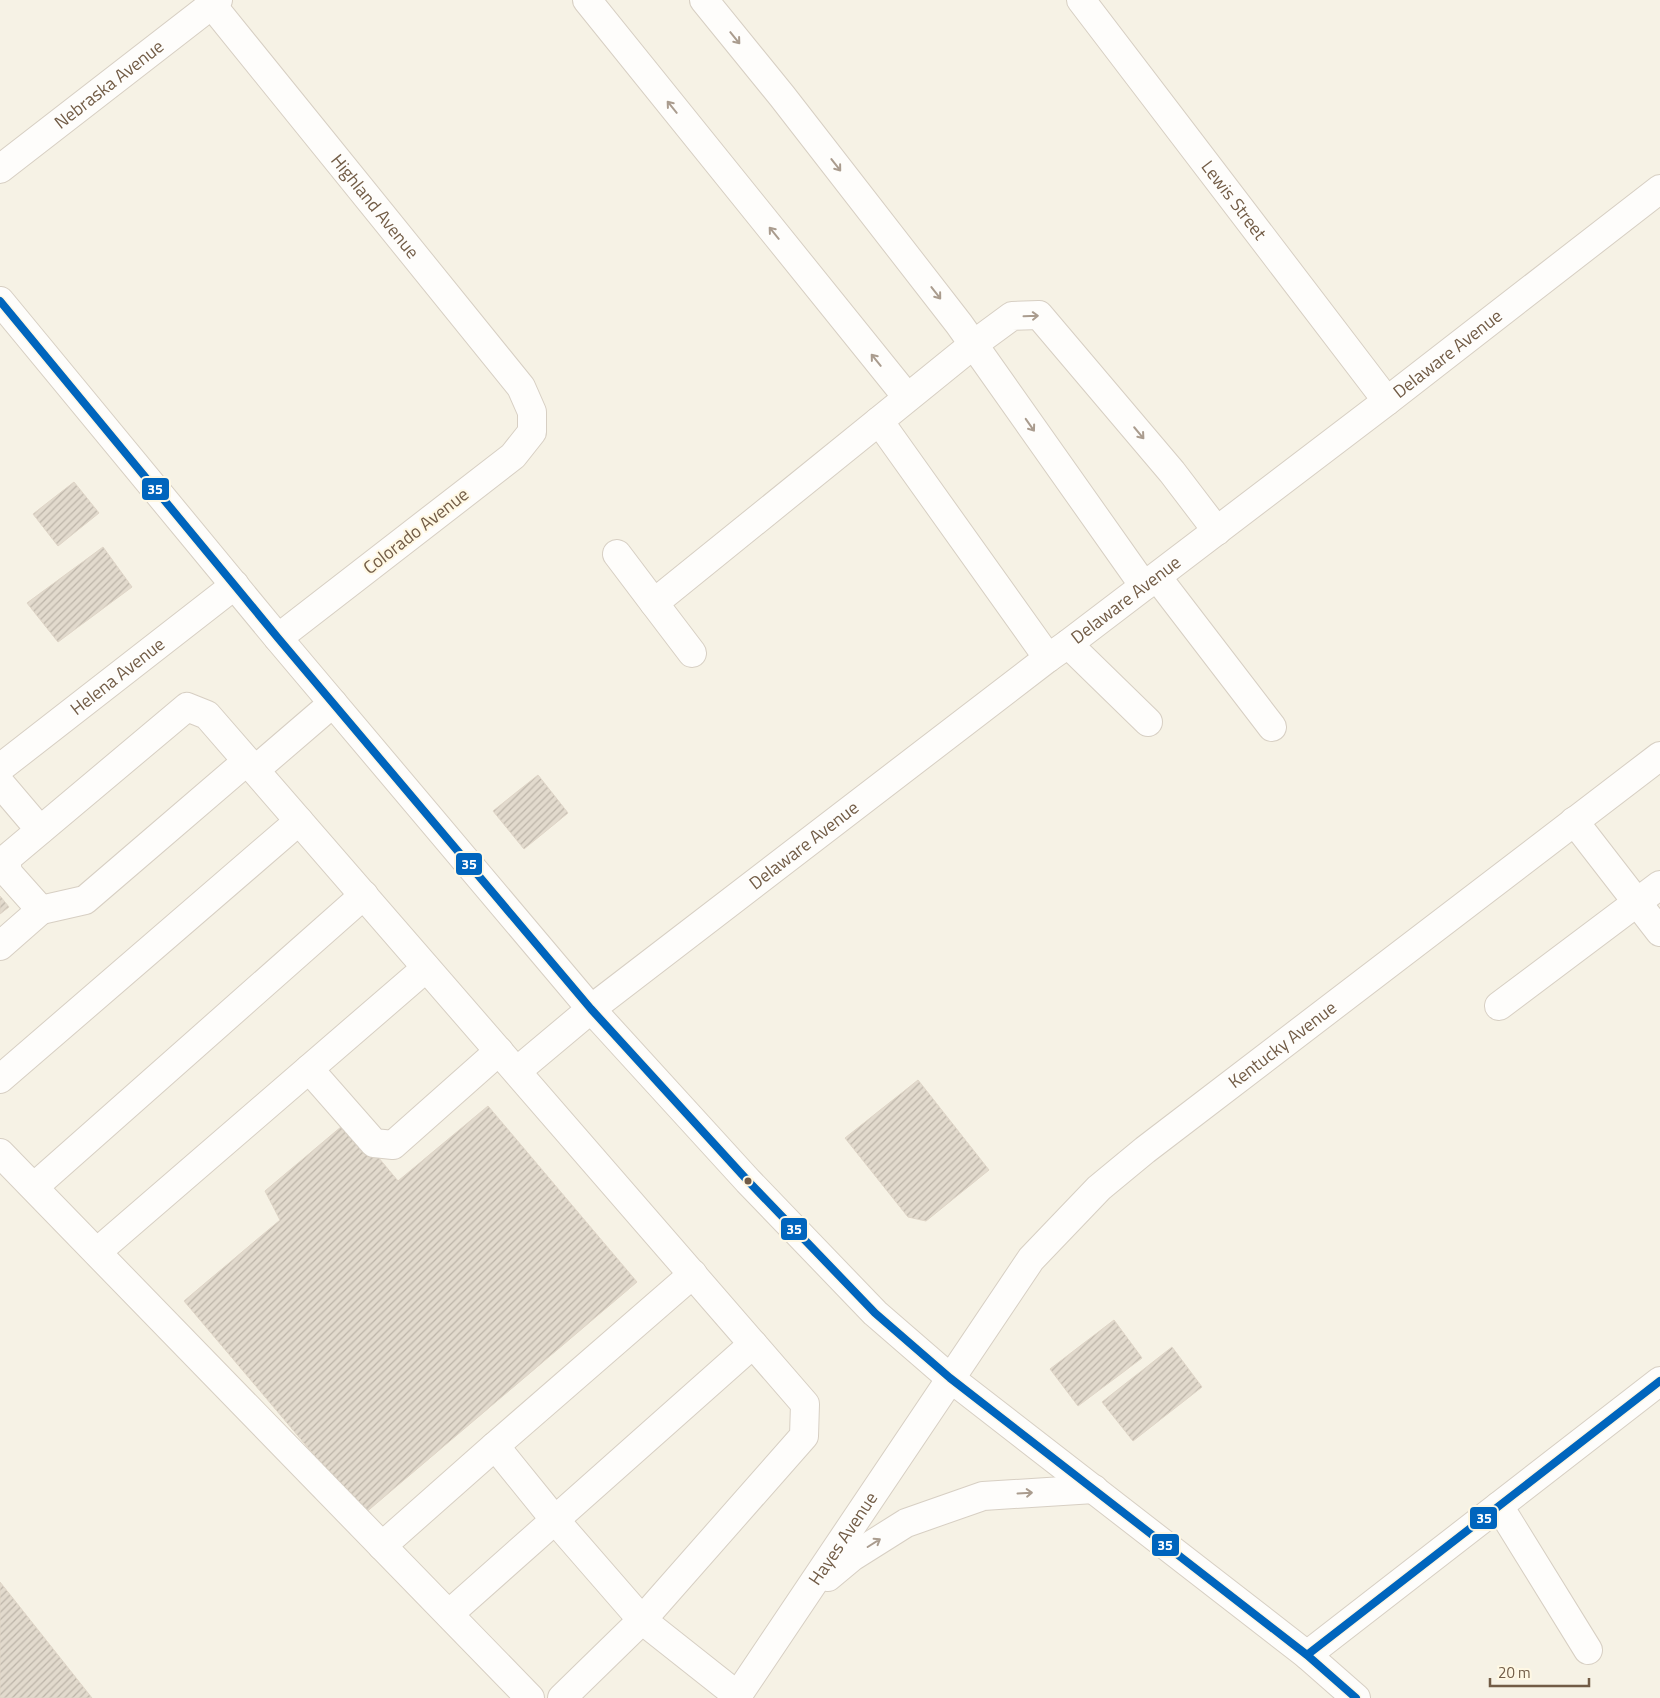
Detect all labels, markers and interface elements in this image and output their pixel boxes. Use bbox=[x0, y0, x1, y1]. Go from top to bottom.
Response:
one-way arrow bbox=[729, 31, 740, 44]
street label: Nebraska Avenue bbox=[48, 33, 169, 135]
one-way arrow bbox=[666, 100, 677, 113]
street label: Highland Avenue bbox=[325, 148, 426, 264]
street label: Lewis Street bbox=[1195, 154, 1274, 246]
one-way arrow bbox=[830, 158, 841, 171]
one-way arrow bbox=[768, 227, 779, 240]
one-way arrow bbox=[930, 286, 941, 299]
street label: Delaware Avenue bbox=[1387, 302, 1508, 405]
one-way arrow bbox=[1022, 311, 1038, 320]
one-way arrow bbox=[870, 353, 881, 366]
one-way arrow bbox=[1025, 418, 1035, 432]
one-way arrow bbox=[1133, 426, 1144, 439]
line badge: 35 bbox=[141, 477, 170, 501]
text: 35 bbox=[147, 478, 163, 499]
street label: Colorado Avenue bbox=[357, 481, 474, 580]
street label: Delaware Avenue bbox=[1065, 549, 1186, 650]
street label: Helena Avenue bbox=[64, 631, 170, 722]
street label: Delaware Avenue bbox=[743, 794, 864, 896]
line badge: 35 bbox=[455, 852, 483, 876]
text: 35 bbox=[461, 853, 477, 874]
street label: Kentucky Avenue bbox=[1222, 994, 1342, 1095]
unlabelled marker bbox=[743, 1176, 753, 1186]
line badge: 35 bbox=[780, 1217, 808, 1241]
text: 35 bbox=[786, 1218, 802, 1239]
street label: Hayes Avenue bbox=[802, 1486, 884, 1590]
one-way arrow bbox=[1017, 1489, 1033, 1498]
line badge: 35 bbox=[1469, 1506, 1498, 1530]
text: 35 bbox=[1476, 1507, 1492, 1528]
line badge: 35 bbox=[1151, 1533, 1180, 1557]
text: 35 bbox=[1157, 1534, 1173, 1555]
one-way arrow bbox=[866, 1538, 880, 1548]
scale bar bbox=[1490, 1656, 1589, 1688]
text: 20 m bbox=[1498, 1661, 1531, 1684]

